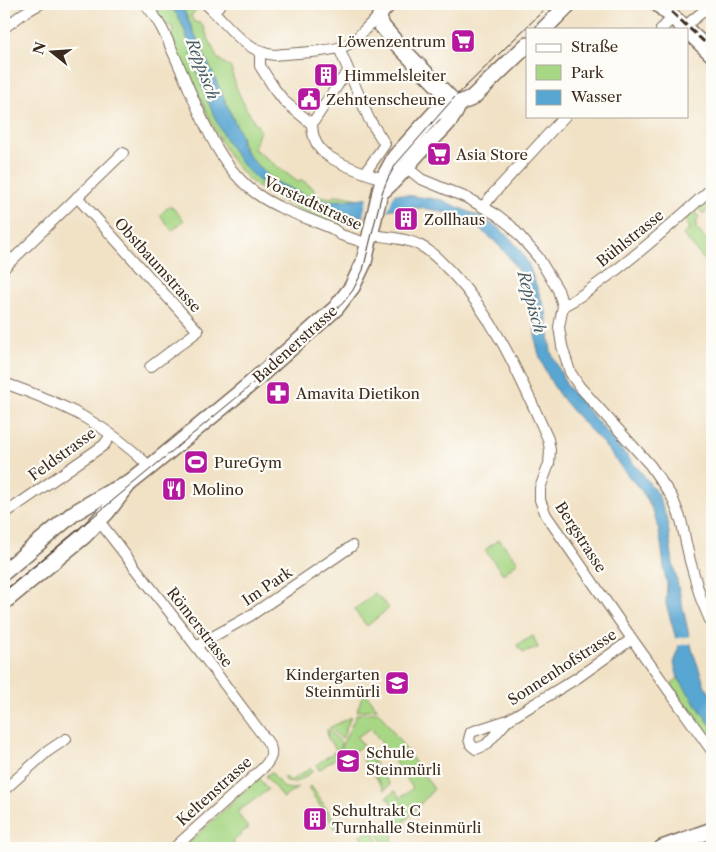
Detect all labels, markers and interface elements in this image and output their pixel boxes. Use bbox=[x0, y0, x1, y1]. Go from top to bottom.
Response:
north arrow bbox=[28, 28, 78, 78]
supermarket icon: Löwenzentrum bbox=[450, 28, 476, 54]
legend bbox=[526, 28, 688, 118]
place label: Löwenzentrum bbox=[337, 32, 446, 51]
water label: Reppisch bbox=[182, 34, 224, 102]
text: Straße bbox=[571, 37, 618, 56]
text: N bbox=[29, 40, 50, 57]
building icon: Himmelsleiter bbox=[313, 62, 339, 88]
text: Park bbox=[571, 63, 605, 82]
place label: Himmelsleiter bbox=[344, 66, 447, 85]
public building icon: Zehntenscheune bbox=[296, 86, 322, 112]
text: Wasser bbox=[570, 87, 622, 106]
place label: Zehntenscheune bbox=[326, 90, 446, 109]
supermarket icon: Asia Store bbox=[426, 141, 452, 167]
place label: Asia Store bbox=[455, 145, 528, 164]
street label: Vorstadtstrasse bbox=[260, 171, 365, 234]
street label: Bühlstrasse bbox=[593, 205, 667, 271]
building icon: Zollhaus bbox=[393, 206, 419, 232]
place label: Zollhaus bbox=[424, 210, 485, 229]
street label: Obstbaumstrasse bbox=[111, 214, 205, 316]
water label: Reppisch bbox=[513, 267, 550, 335]
street label: Badenerstrasse bbox=[249, 301, 341, 387]
pharmacy icon: Amavita Dietikon bbox=[265, 380, 291, 406]
place label: Amavita Dietikon bbox=[295, 384, 421, 403]
street label: Feldstrasse bbox=[25, 423, 99, 485]
sports icon: PureGym bbox=[183, 449, 209, 475]
place label: PureGym bbox=[214, 453, 282, 472]
restaurant icon: Molino bbox=[161, 476, 187, 502]
place label: Molino bbox=[192, 480, 244, 499]
street label: Bergstrasse bbox=[551, 498, 611, 576]
street label: Im Park bbox=[238, 562, 297, 610]
street label: Römerstrasse bbox=[163, 583, 237, 671]
street label: Sonnenhofstrasse bbox=[504, 625, 620, 709]
place label: Kindergarten Steinmürli bbox=[285, 665, 381, 701]
school or university icon: Kindergarten Steinmürli bbox=[384, 670, 410, 696]
place label: Schule Steinmürli bbox=[366, 743, 441, 779]
school or university icon: Schule Steinmürli bbox=[335, 748, 361, 774]
street label: Keltenstrasse bbox=[172, 752, 256, 830]
place label: Schultrakt C Turnhalle Steinmürli bbox=[332, 801, 482, 837]
building icon: Schultrakt C Turnhalle Steinmürli bbox=[302, 806, 328, 832]

